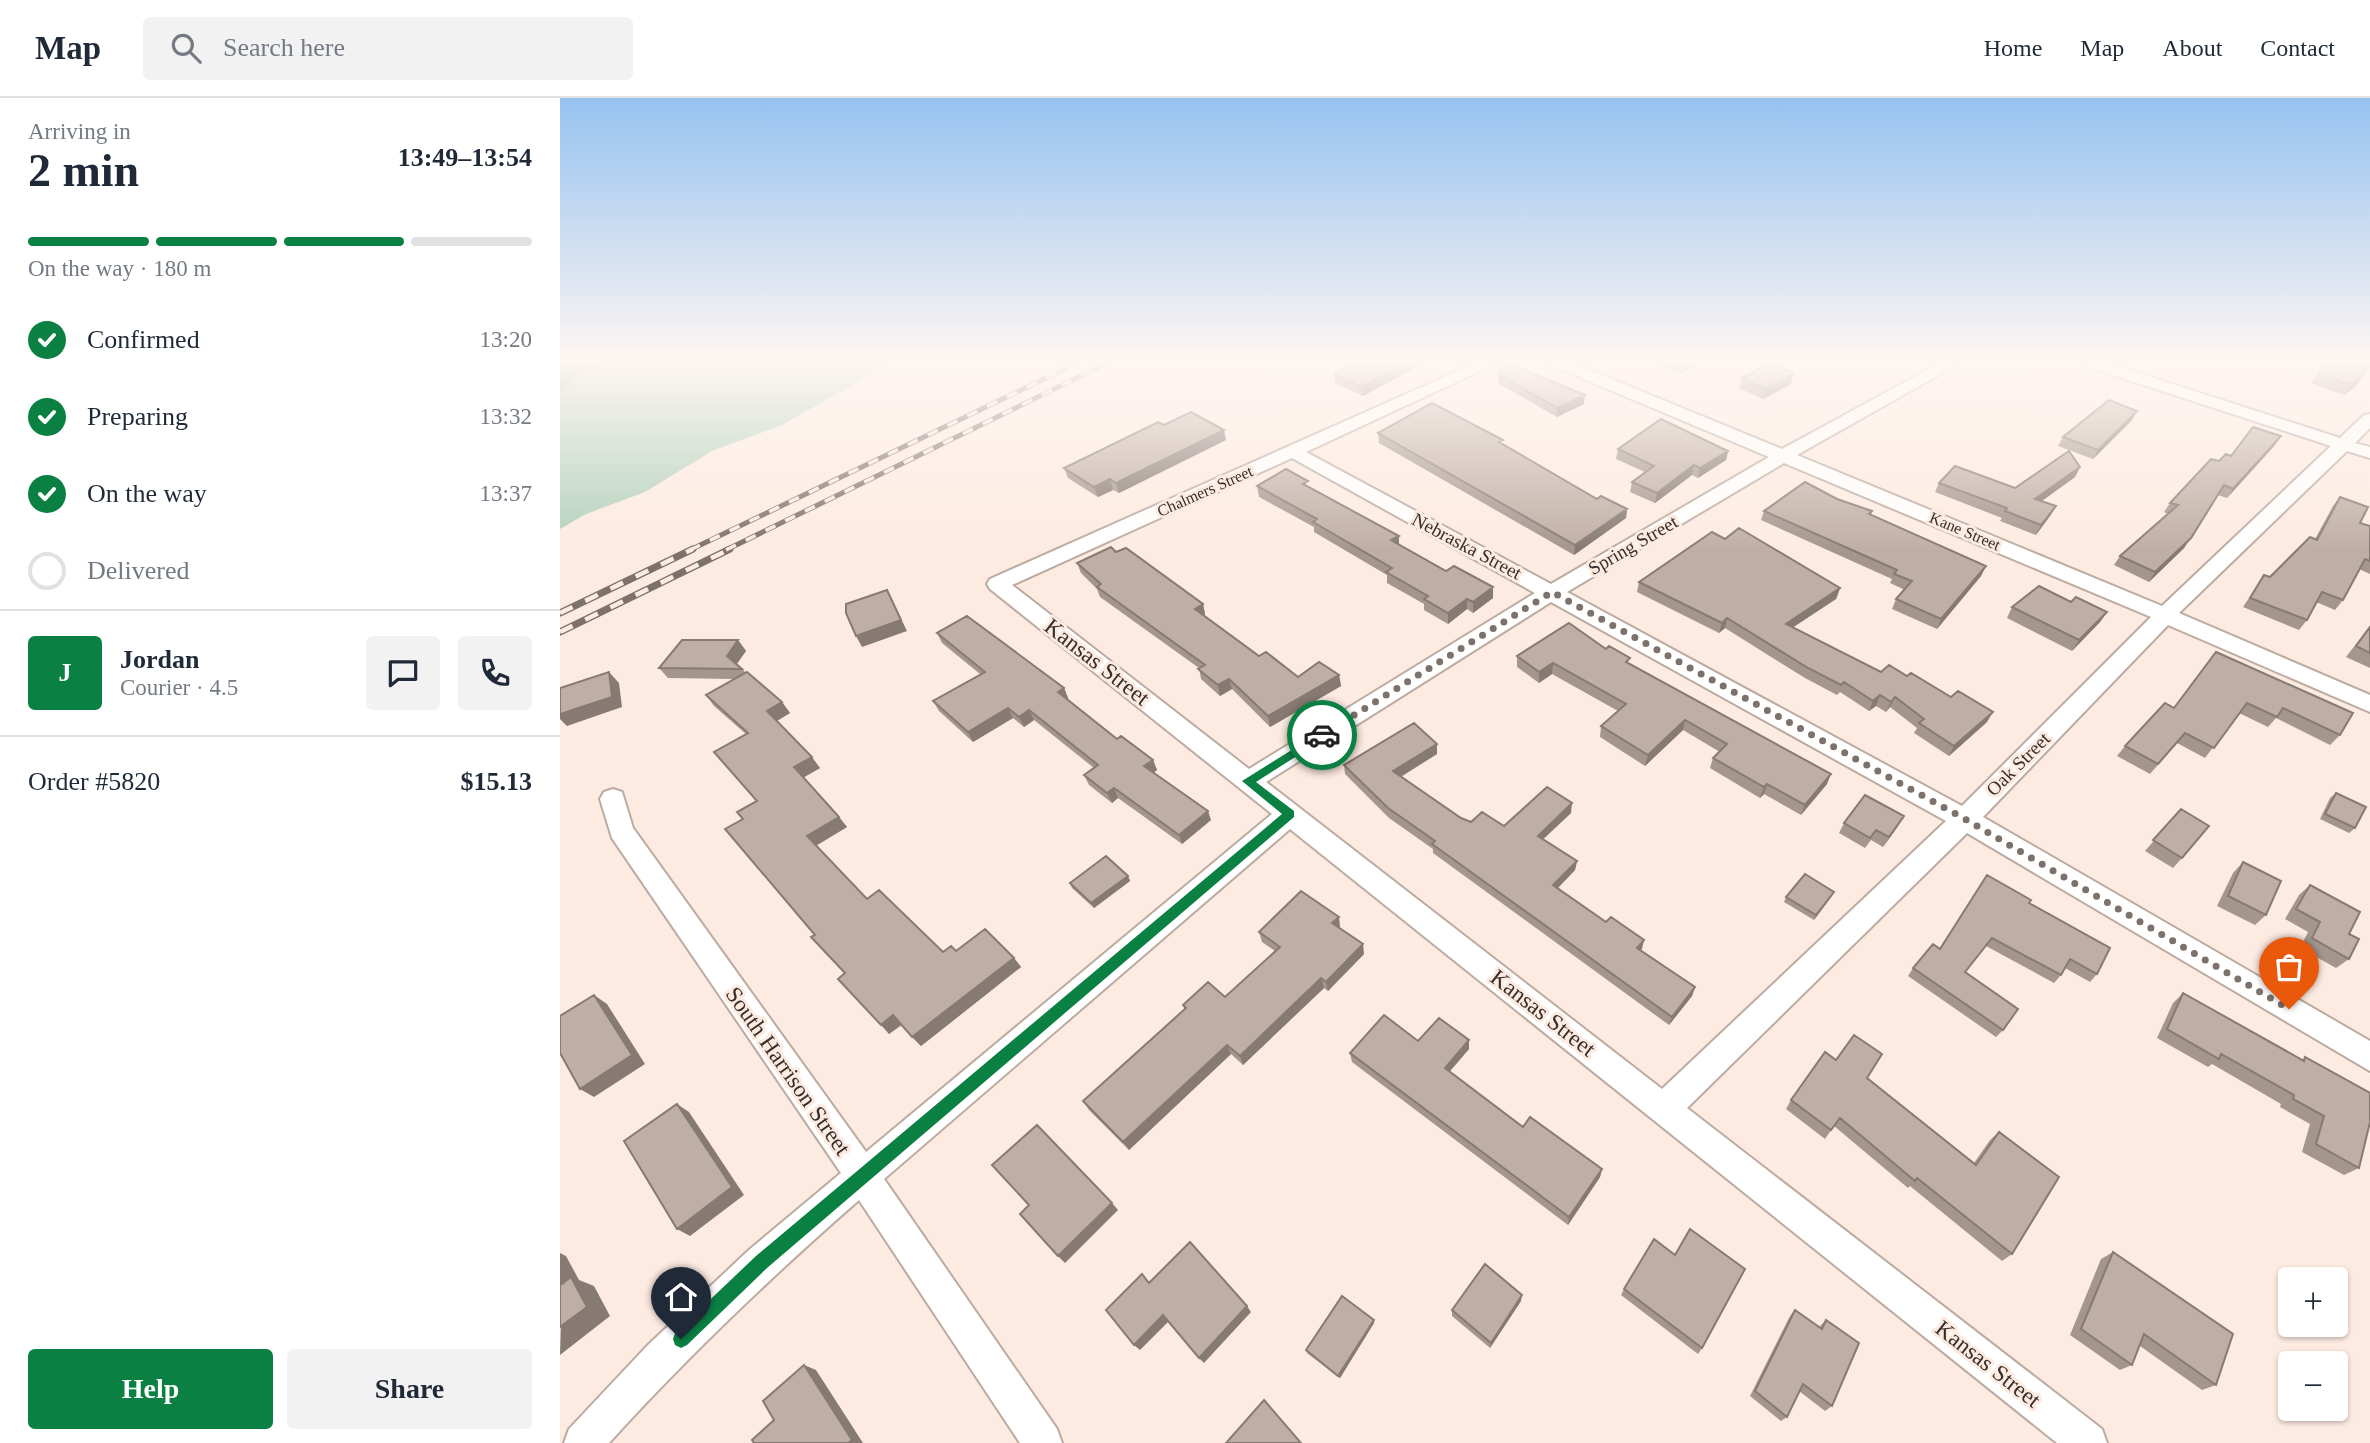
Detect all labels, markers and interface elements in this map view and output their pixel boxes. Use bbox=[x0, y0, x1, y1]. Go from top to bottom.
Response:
search box bbox=[143, 17, 633, 80]
icon: search bbox=[167, 29, 205, 67]
text: Map bbox=[35, 30, 101, 66]
text: Search here bbox=[223, 33, 345, 62]
text: Home bbox=[1984, 35, 2042, 61]
text: Map bbox=[2080, 35, 2124, 61]
text: About bbox=[2162, 35, 2222, 61]
text: Contact bbox=[2260, 35, 2335, 61]
text: Arriving in bbox=[28, 119, 131, 144]
text: 13:49–13:54 bbox=[398, 143, 532, 172]
text: 2 min bbox=[28, 145, 139, 196]
text: On the way · 180 m bbox=[28, 256, 211, 281]
icon: check bbox=[28, 321, 66, 359]
text: Confirmed bbox=[87, 325, 200, 354]
text: 13:20 bbox=[480, 327, 532, 352]
icon: check bbox=[28, 398, 66, 436]
text: Preparing bbox=[87, 402, 188, 431]
text: 13:32 bbox=[480, 404, 532, 429]
street label: Chalmers Street bbox=[1155, 462, 1256, 520]
icon: check bbox=[28, 475, 66, 513]
text: On the way bbox=[87, 479, 207, 508]
text: 13:37 bbox=[480, 481, 532, 506]
street label: Nebraska Street bbox=[1409, 508, 1526, 584]
street label: Kane Street bbox=[1927, 509, 2003, 554]
street label: Spring Street bbox=[1585, 511, 1682, 579]
text: Delivered bbox=[87, 556, 190, 585]
street label: Kansas Street bbox=[1040, 613, 1155, 711]
button: chat bbox=[366, 636, 440, 710]
button: phone bbox=[458, 636, 532, 710]
text: Jordan bbox=[120, 645, 199, 674]
text: J bbox=[59, 658, 72, 687]
text: Courier · 4.5 bbox=[120, 675, 238, 700]
courier bbox=[1287, 700, 1357, 770]
icon: car bbox=[1303, 716, 1341, 754]
street label: Oak Street bbox=[1982, 728, 2054, 800]
text: Order #5820 bbox=[28, 767, 160, 796]
text: $15.13 bbox=[461, 767, 532, 796]
pin bbox=[2259, 937, 2319, 1009]
icon: bag bbox=[2270, 948, 2308, 986]
street label: Kansas Street bbox=[1486, 964, 1601, 1062]
street label: South Harrison Street bbox=[721, 982, 856, 1160]
pin bbox=[651, 1267, 711, 1339]
map controls bbox=[2278, 1267, 2348, 1421]
button: + bbox=[2278, 1267, 2348, 1337]
icon: home bbox=[662, 1278, 700, 1316]
street label: Kansas Street bbox=[1931, 1315, 2046, 1413]
button: Help bbox=[28, 1349, 273, 1429]
button: Share bbox=[287, 1349, 532, 1429]
button: − bbox=[2278, 1351, 2348, 1421]

